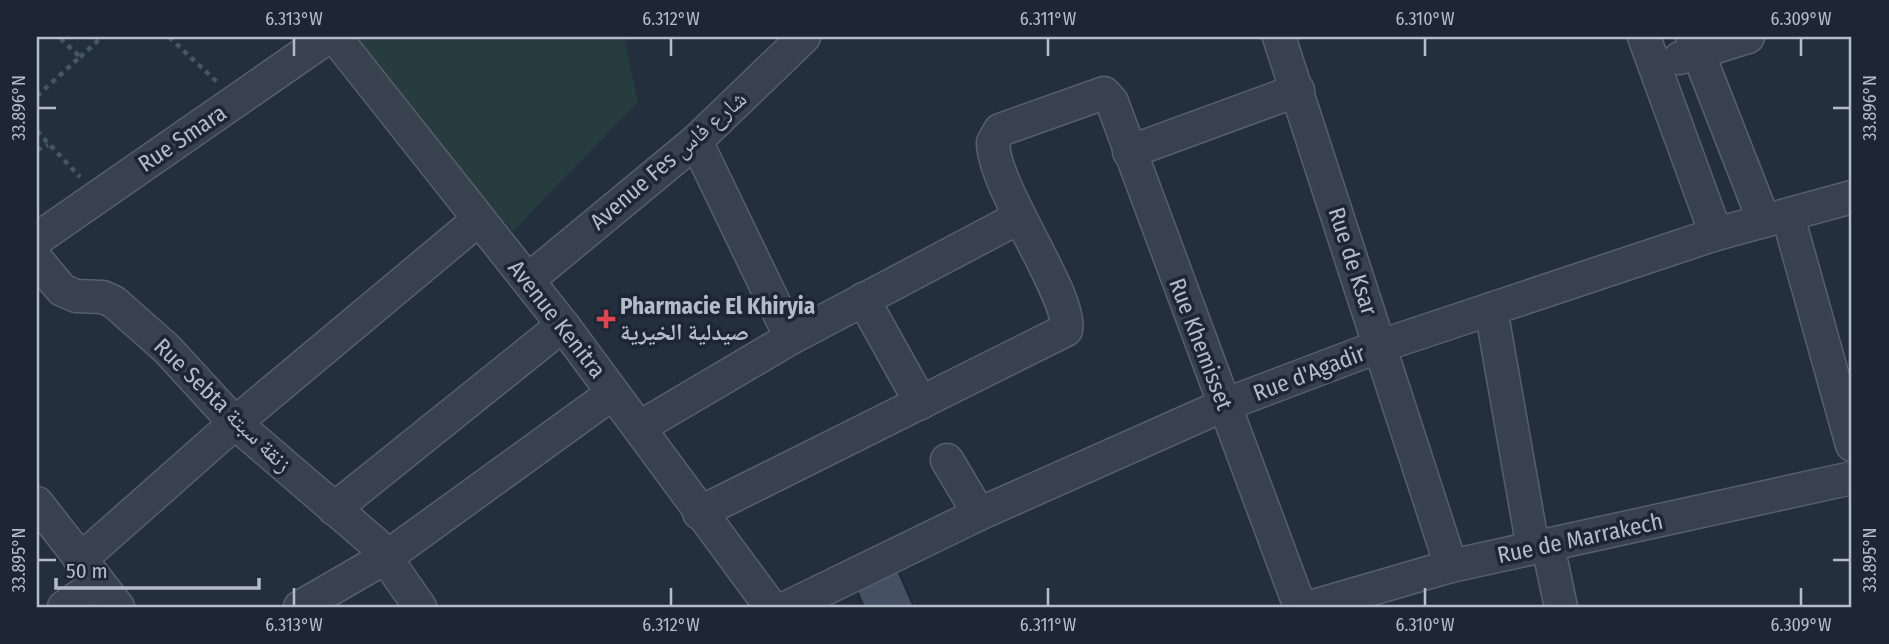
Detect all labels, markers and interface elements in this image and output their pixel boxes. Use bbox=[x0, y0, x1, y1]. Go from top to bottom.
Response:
text: 6.313°W bbox=[265, 8, 323, 30]
text: 6.312°W bbox=[642, 8, 700, 30]
text: 6.311°W bbox=[1020, 8, 1077, 30]
text: 6.310°W bbox=[1396, 8, 1455, 30]
text: 6.309°W bbox=[1771, 8, 1832, 30]
text: 33.896°N bbox=[8, 75, 30, 141]
text: 33.896°N bbox=[1859, 75, 1881, 141]
street label: Avenue Fes شارع فاس bbox=[584, 84, 753, 236]
street label: Rue Smara bbox=[133, 98, 231, 178]
street label: Rue de Ksar bbox=[1322, 204, 1384, 318]
street label: Avenue Kenitra bbox=[502, 255, 612, 383]
street label: Rue Khemisset bbox=[1163, 274, 1239, 414]
place label: Pharmacie El Khiryia صيدلية الخيرية bbox=[620, 292, 815, 346]
marker: Pharmacie El Khiryia صيدلية الخيرية bbox=[598, 311, 614, 327]
street label: Rue Sebta زنقة سبتة bbox=[148, 332, 298, 478]
street label: Rue d'Agadir bbox=[1249, 339, 1369, 407]
street label: Rue de Marrakech bbox=[1495, 507, 1665, 569]
text: 33.895°N bbox=[8, 528, 30, 593]
text: 33.895°N bbox=[1859, 528, 1881, 593]
scale bar bbox=[56, 546, 259, 590]
text: 50 m bbox=[66, 558, 108, 584]
text: 6.313°W bbox=[265, 614, 323, 636]
text: 6.312°W bbox=[642, 614, 700, 636]
text: 6.311°W bbox=[1020, 614, 1077, 636]
text: 6.310°W bbox=[1396, 614, 1455, 636]
text: 6.309°W bbox=[1771, 614, 1832, 636]

